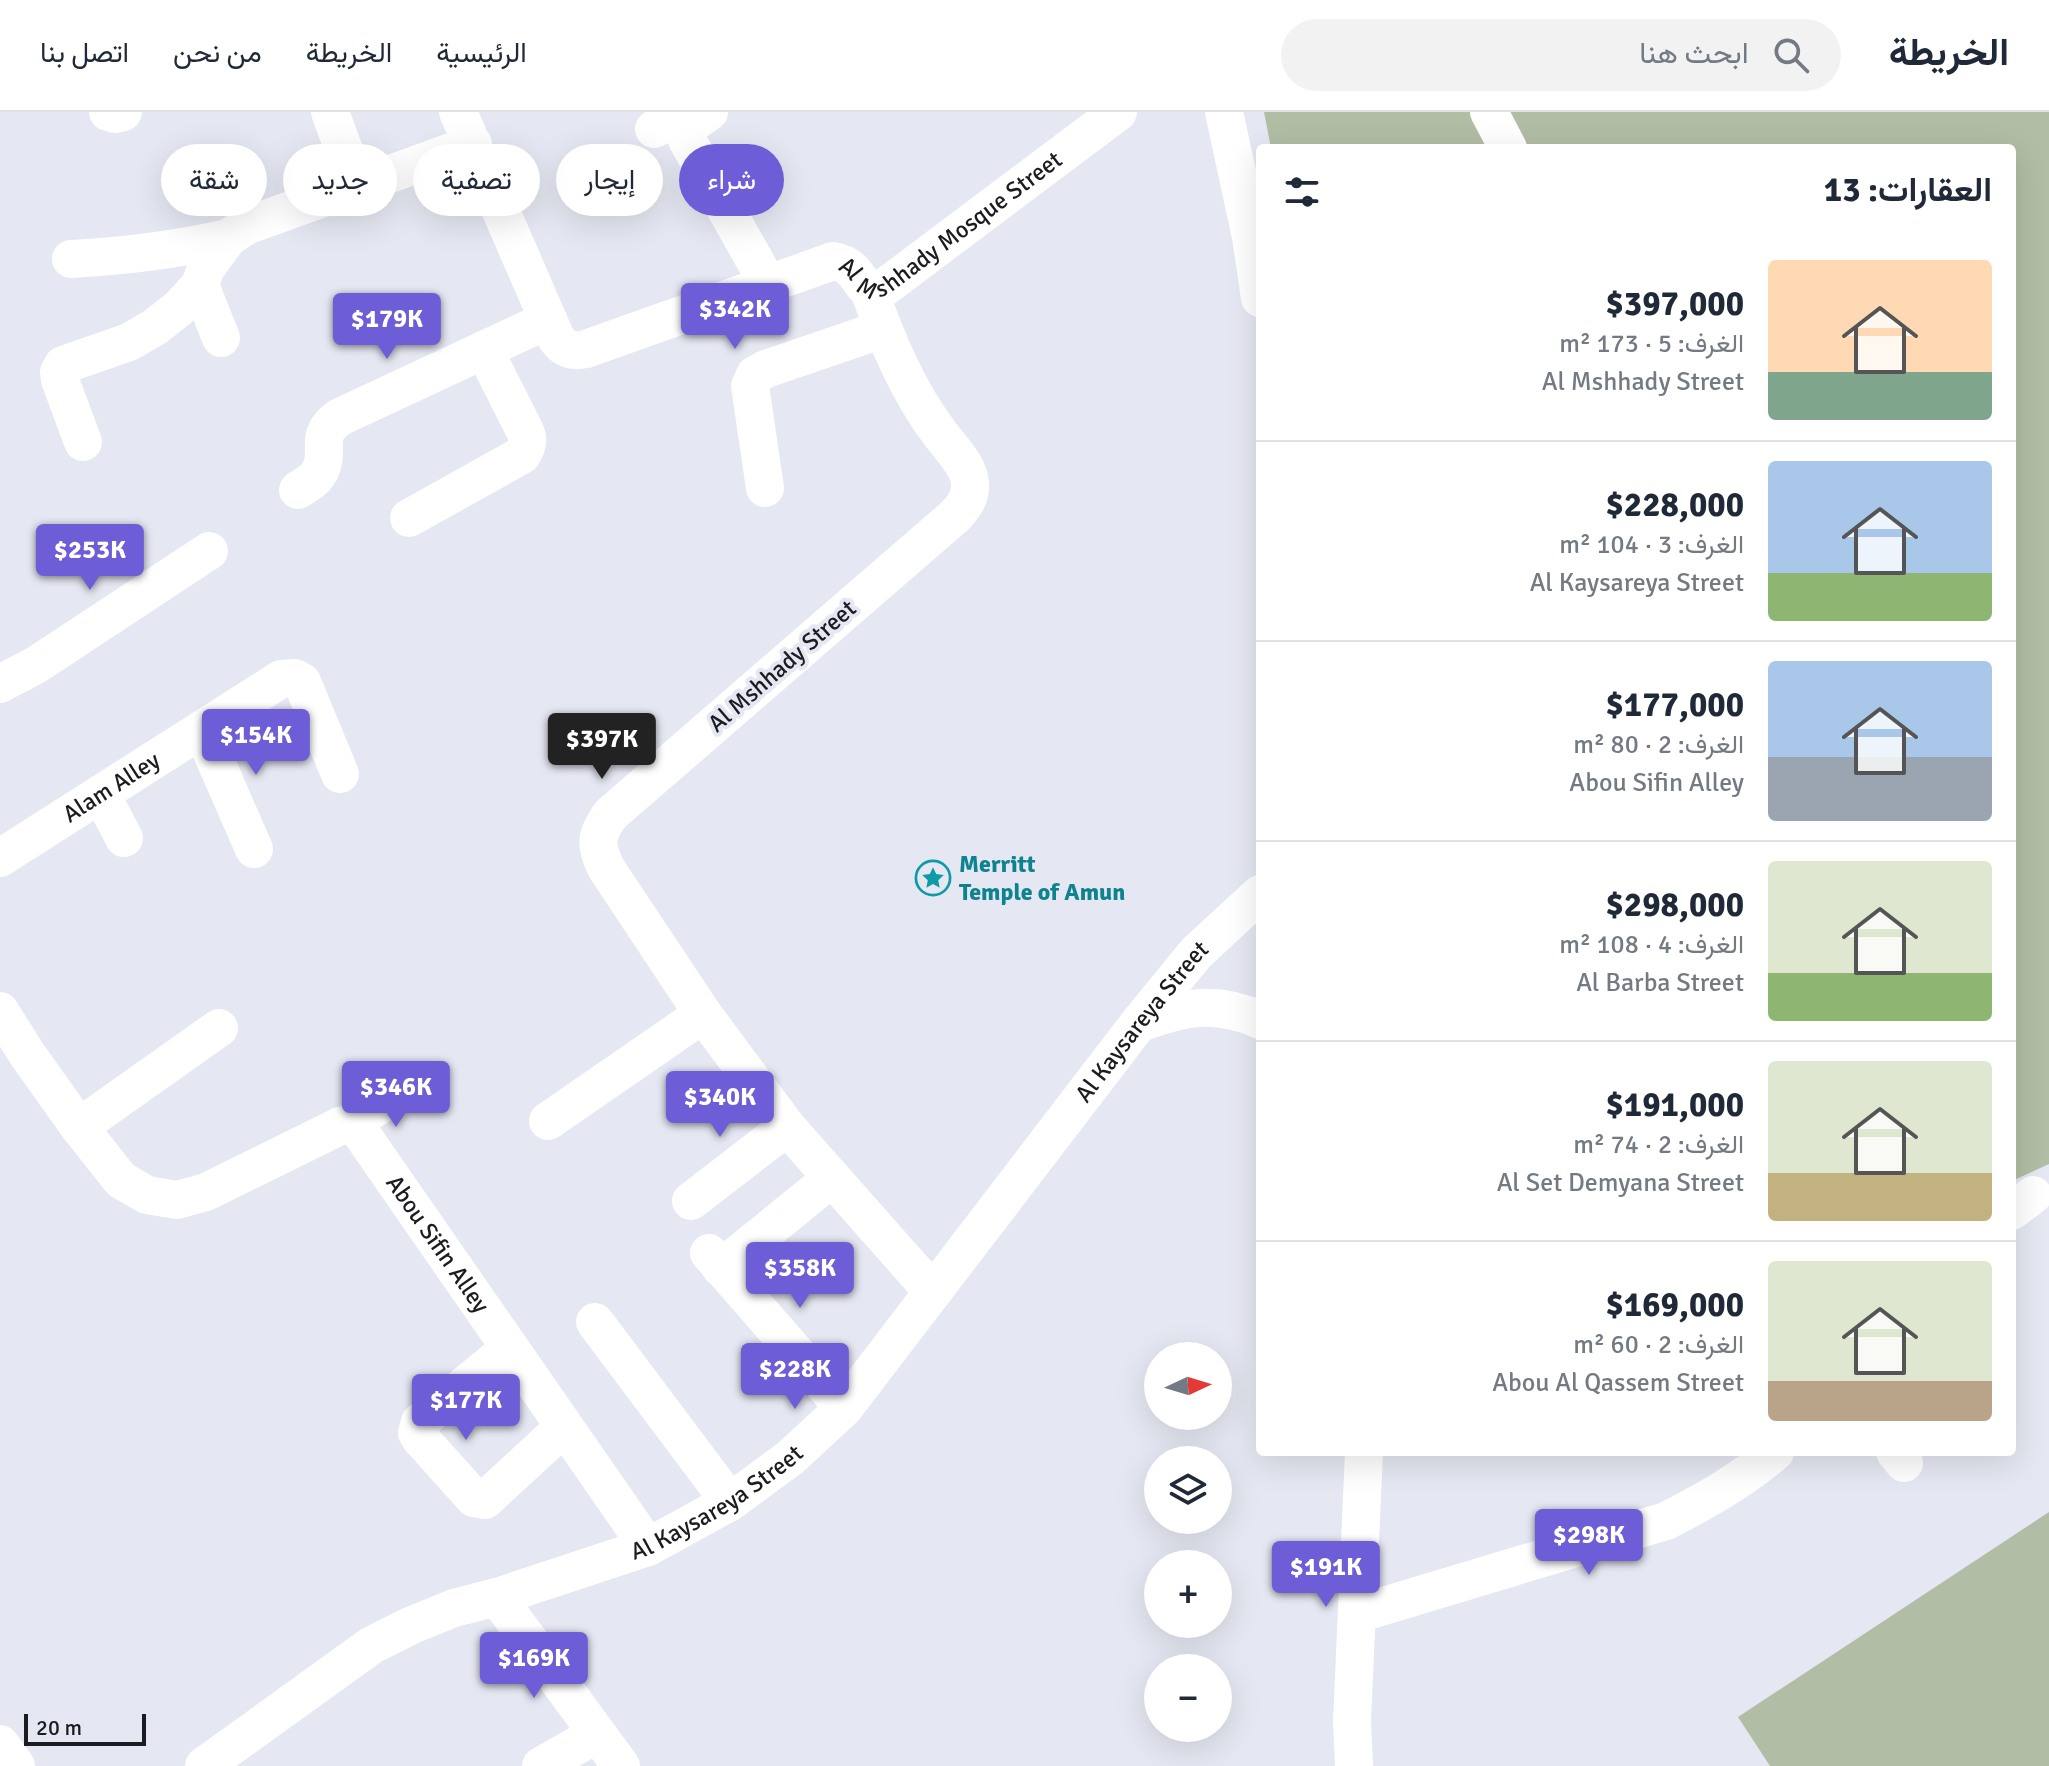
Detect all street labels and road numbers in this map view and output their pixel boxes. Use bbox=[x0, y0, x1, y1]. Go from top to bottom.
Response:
street label: Al Mshhady Mosque Street bbox=[834, 144, 1068, 306]
street label: Al Mshhady Street bbox=[702, 593, 862, 739]
street label: Alam Alley bbox=[57, 745, 165, 829]
street label: Al Kaysareya Street bbox=[1069, 934, 1215, 1108]
street label: Abou Sifin Alley bbox=[380, 1169, 496, 1319]
street label: Al Kaysareya Street bbox=[627, 1438, 809, 1567]

